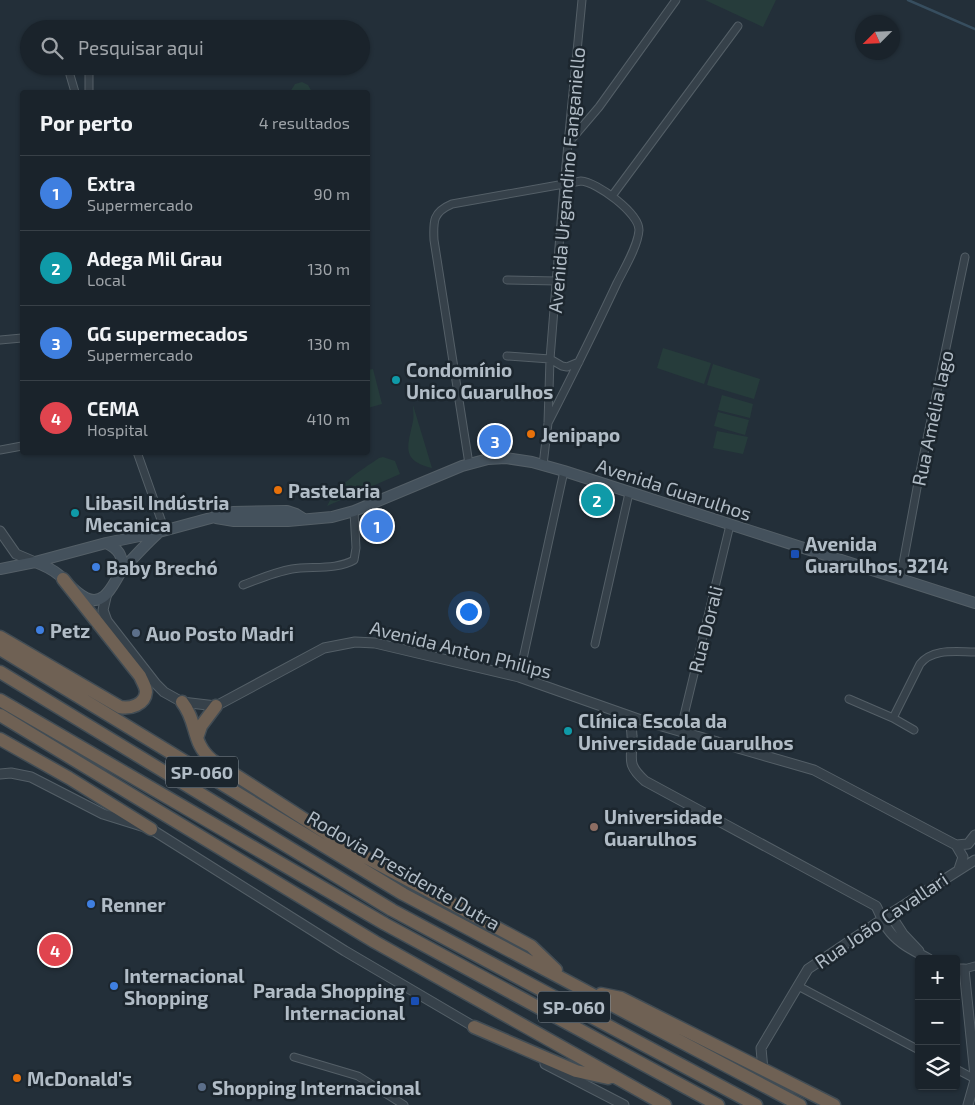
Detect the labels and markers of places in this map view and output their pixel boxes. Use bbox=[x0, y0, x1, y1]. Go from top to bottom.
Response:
place label: Condomínio Unico Guarulhos bbox=[406, 358, 553, 403]
marker: Condomínio Unico Guarulhos bbox=[390, 374, 402, 386]
pin: 3 bbox=[479, 422, 511, 460]
place label: Jenipapo bbox=[541, 423, 620, 446]
marker: Jenipapo bbox=[525, 428, 537, 440]
place label: Pastelaria bbox=[288, 479, 380, 502]
pin: 2 bbox=[581, 481, 613, 519]
marker: Pastelaria bbox=[272, 484, 284, 496]
place label: Libasil Indústria Mecanica bbox=[85, 491, 229, 536]
marker: Libasil Indústria Mecanica bbox=[69, 507, 81, 519]
pin: 1 bbox=[361, 507, 393, 545]
place label: Avenida Guarulhos, 3214 bbox=[805, 532, 949, 577]
marker: Avenida Guarulhos, 3214 bbox=[789, 548, 801, 560]
place label: Baby Brechó bbox=[106, 556, 218, 580]
marker: Baby Brechó bbox=[90, 561, 102, 573]
place label: Petz bbox=[50, 619, 90, 642]
place label: Auo Posto Madri bbox=[146, 622, 294, 645]
marker: Petz bbox=[34, 624, 46, 636]
marker: Auo Posto Madri bbox=[130, 627, 142, 639]
place label: Clínica Escola da Universidade Guarulhos bbox=[578, 709, 794, 754]
marker: Clínica Escola da Universidade Guarulhos bbox=[562, 725, 574, 737]
place label: Universidade Guarulhos bbox=[604, 805, 723, 850]
marker: Universidade Guarulhos bbox=[588, 821, 600, 833]
place label: Renner bbox=[101, 893, 166, 916]
marker: Renner bbox=[85, 898, 97, 910]
pin: 4 bbox=[39, 931, 71, 969]
place label: Internacional Shopping bbox=[124, 964, 245, 1009]
place label: Parada Shopping Internacional bbox=[253, 979, 406, 1024]
marker: Internacional Shopping bbox=[108, 980, 120, 992]
marker: Parada Shopping Internacional bbox=[409, 995, 421, 1007]
place label: McDonald's bbox=[27, 1067, 132, 1090]
marker: McDonald's bbox=[11, 1072, 23, 1084]
place label: Shopping Internacional bbox=[212, 1076, 422, 1099]
marker: Shopping Internacional bbox=[196, 1081, 208, 1093]

